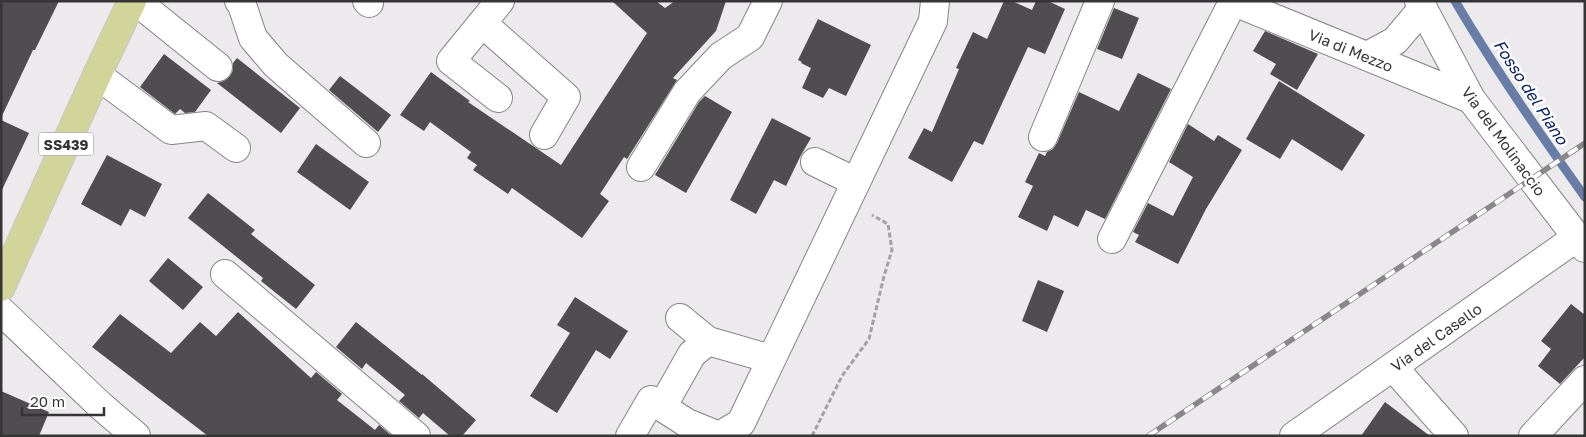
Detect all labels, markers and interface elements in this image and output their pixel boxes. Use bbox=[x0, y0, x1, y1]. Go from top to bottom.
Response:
street label: Via di Mezzo bbox=[1306, 25, 1396, 75]
water label: Fosso del Piano bbox=[1490, 36, 1573, 149]
street label: Via del Molinaccio bbox=[1458, 83, 1550, 199]
road number: SS439 bbox=[38, 132, 94, 156]
street label: Via del Casello bbox=[1387, 299, 1485, 375]
scale bar bbox=[22, 384, 105, 416]
text: 20 m bbox=[30, 392, 65, 410]

